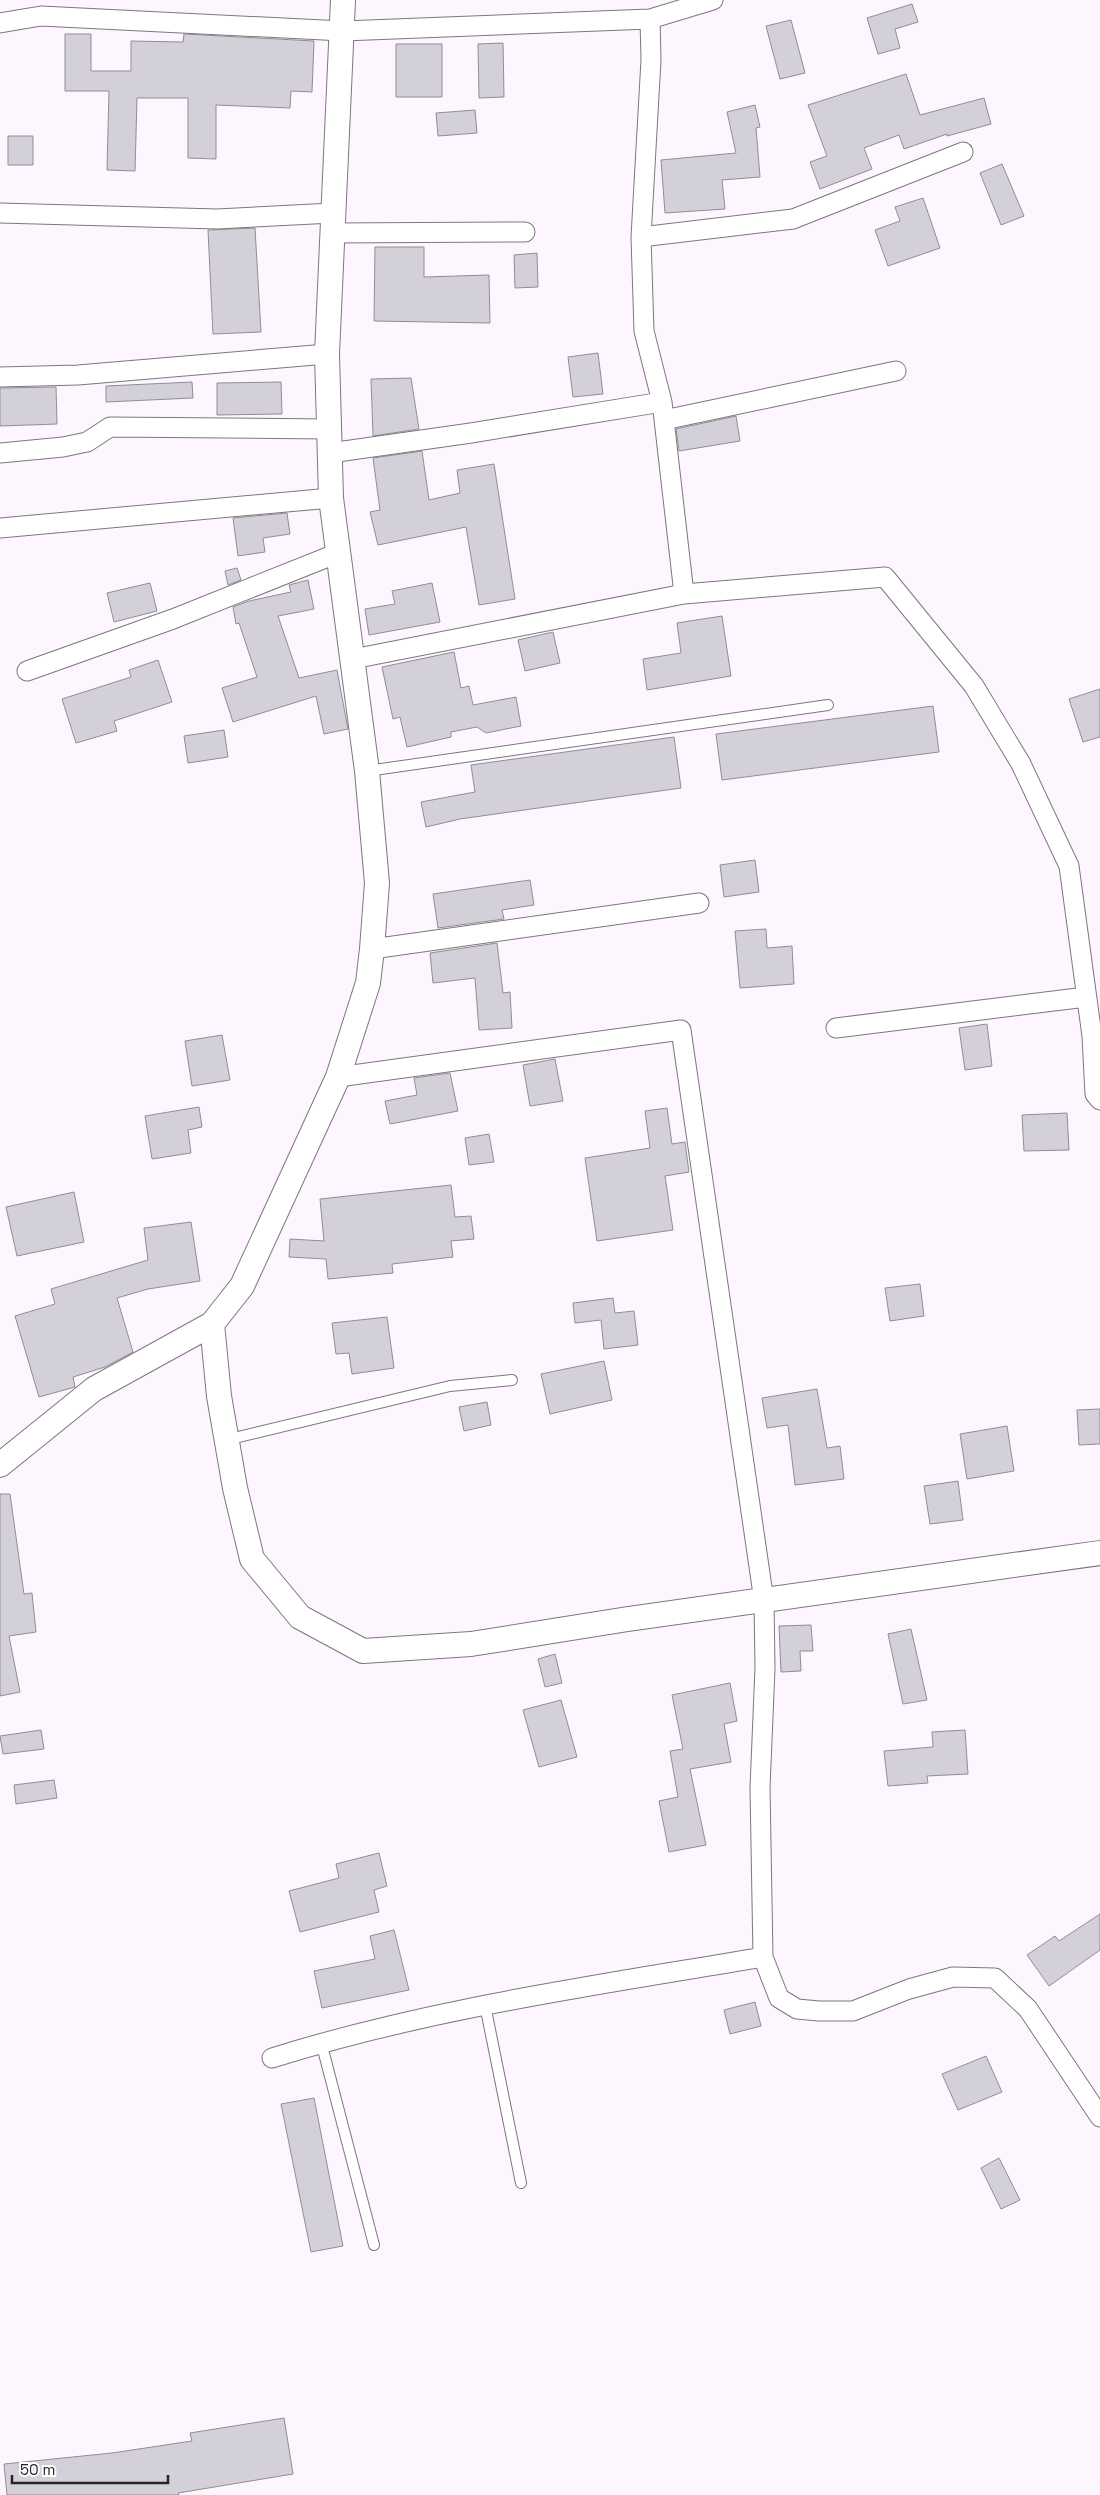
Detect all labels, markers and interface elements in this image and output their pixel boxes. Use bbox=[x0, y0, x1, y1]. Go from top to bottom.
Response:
scale bar bbox=[12, 2452, 169, 2484]
text: 50 m bbox=[20, 2460, 55, 2479]

